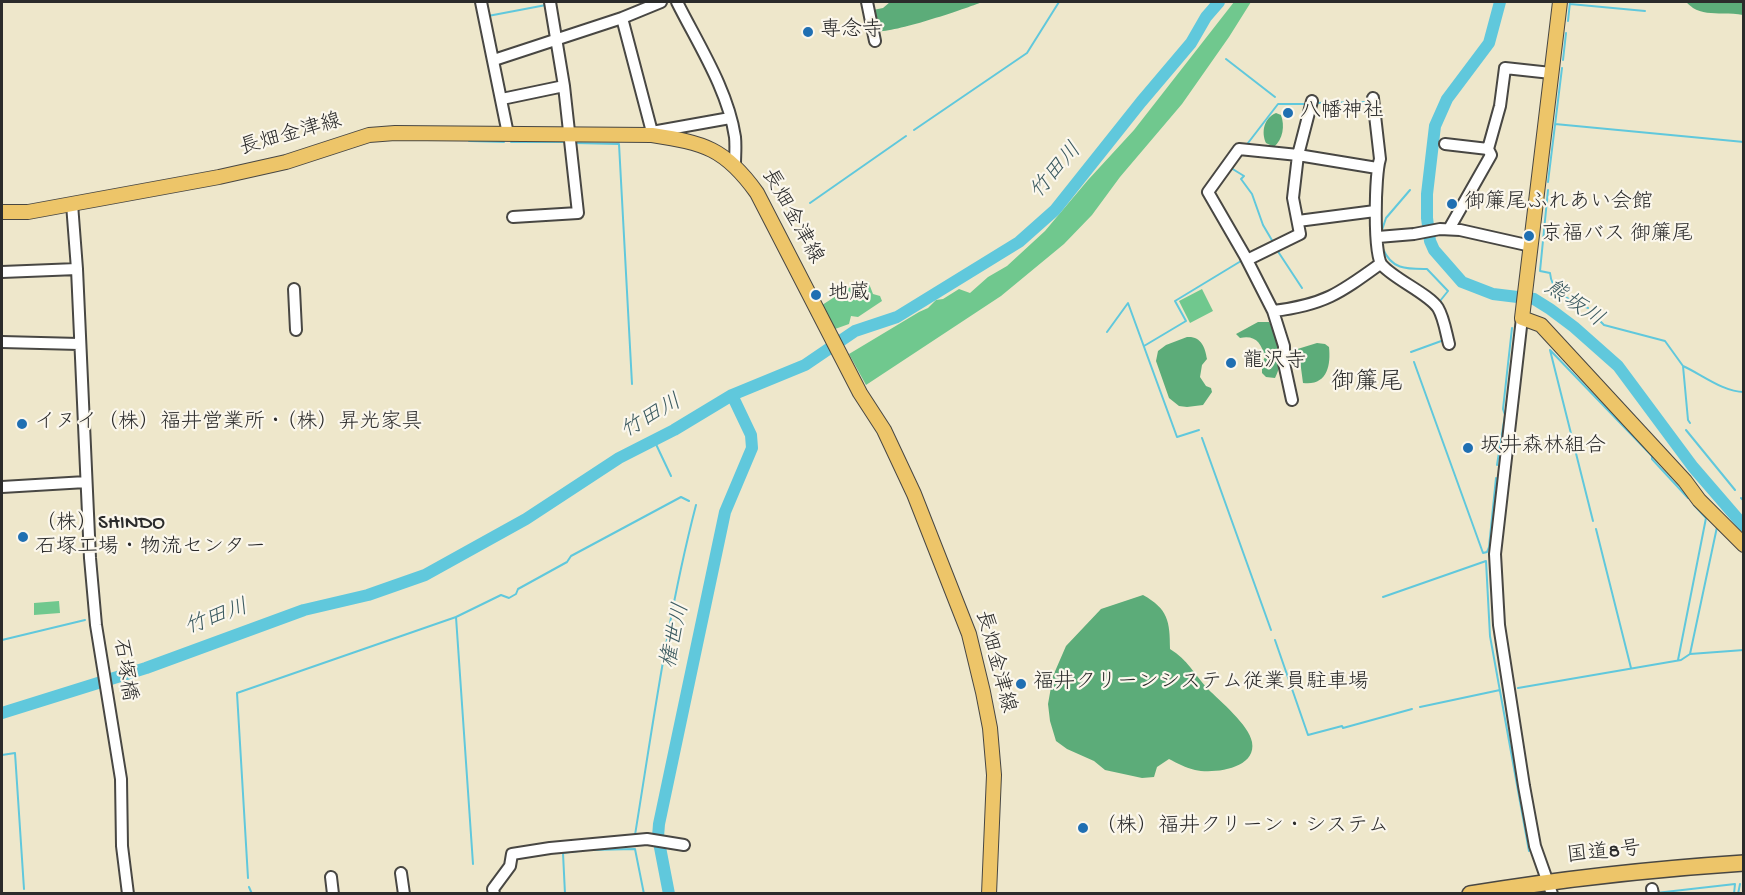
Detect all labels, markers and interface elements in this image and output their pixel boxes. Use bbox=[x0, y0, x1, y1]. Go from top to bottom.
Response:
place label: 専念寺 bbox=[820, 19, 883, 45]
marker: 専念寺 bbox=[801, 25, 815, 39]
place label: 八幡神社 bbox=[1300, 100, 1384, 126]
marker: 八幡神社 bbox=[1281, 106, 1295, 120]
street label: 長畑金津線 bbox=[237, 109, 345, 163]
water label: 竹田川 bbox=[1025, 138, 1089, 206]
street label: 長畑金津線 bbox=[755, 165, 827, 269]
place label: 御簾尾ふれあい会館 bbox=[1464, 191, 1653, 217]
marker: 御簾尾ふれあい会館 bbox=[1445, 197, 1459, 211]
place label: 京福バス 御簾尾 bbox=[1541, 223, 1693, 249]
marker: 京福バス 御簾尾 bbox=[1522, 229, 1536, 243]
water label: 熊坂川 bbox=[1538, 276, 1608, 334]
place label: 地蔵 bbox=[828, 282, 870, 308]
marker: 地蔵 bbox=[809, 288, 823, 302]
place label: 龍沢寺 bbox=[1243, 350, 1306, 376]
marker: 龍沢寺 bbox=[1224, 356, 1238, 370]
district label: 御簾尾 bbox=[1331, 370, 1403, 398]
water label: 竹田川 bbox=[617, 390, 687, 446]
place label: イヌイ（株）福井営業所・（株）昇光家具 bbox=[34, 411, 422, 437]
marker: イヌイ（株）福井営業所・（株）昇光家具 bbox=[15, 417, 29, 431]
place label: 坂井森林組合 bbox=[1480, 435, 1606, 461]
marker: 坂井森林組合 bbox=[1461, 441, 1475, 455]
place label: （株）SHINDO 石塚工場・物流センター bbox=[35, 512, 266, 562]
marker: （株）SHINDO 石塚工場・物流センター bbox=[16, 530, 30, 544]
water label: 竹田川 bbox=[181, 595, 253, 643]
water label: 権世川 bbox=[657, 601, 697, 671]
street label: 長畑金津線 bbox=[968, 608, 1020, 716]
street label: 石塚橋 bbox=[106, 637, 140, 703]
place label: 福井クリーンシステム従業員駐車場 bbox=[1033, 671, 1369, 697]
marker: 福井クリーンシステム従業員駐車場 bbox=[1014, 677, 1028, 691]
place label: （株）福井クリーン・システム bbox=[1095, 815, 1389, 841]
marker: （株）福井クリーン・システム bbox=[1076, 821, 1090, 835]
street label: 国道8号 bbox=[1566, 838, 1642, 870]

